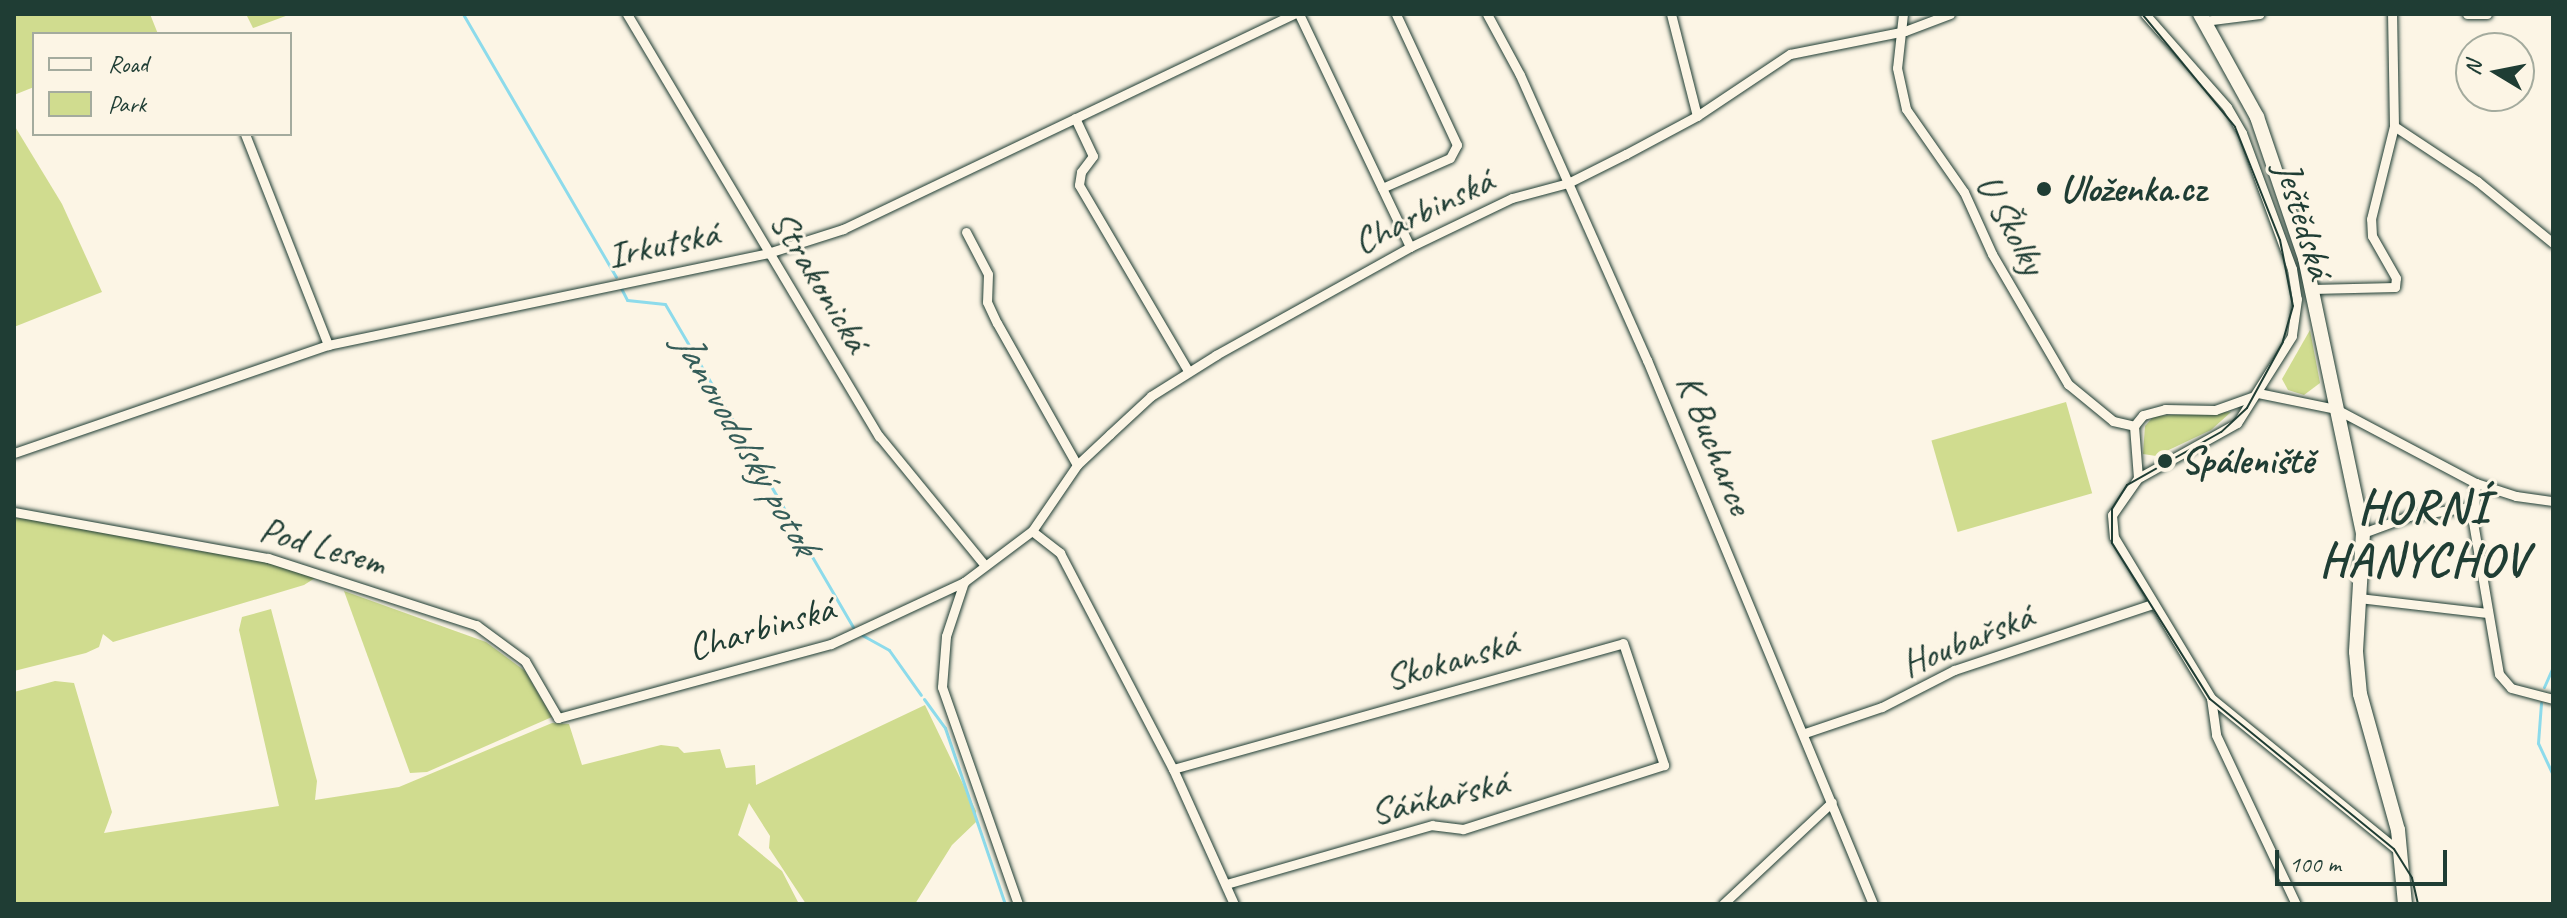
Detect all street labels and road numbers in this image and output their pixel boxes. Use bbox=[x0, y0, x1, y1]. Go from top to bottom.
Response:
street label: Ještědská bbox=[2265, 156, 2343, 284]
street label: Charbinská bbox=[1346, 158, 1500, 264]
street label: U Školky bbox=[1966, 166, 2056, 282]
street label: Strakonická bbox=[760, 202, 880, 360]
street label: Irkutská bbox=[603, 210, 723, 278]
street label: K Bucharce bbox=[1666, 367, 1764, 521]
street label: Pod Lesem bbox=[254, 506, 392, 586]
street label: Charbinská bbox=[683, 585, 839, 671]
street label: Houbařská bbox=[1894, 593, 2040, 687]
street label: Skokanská bbox=[1379, 619, 1523, 701]
street label: Sáňkařská bbox=[1366, 759, 1512, 835]

